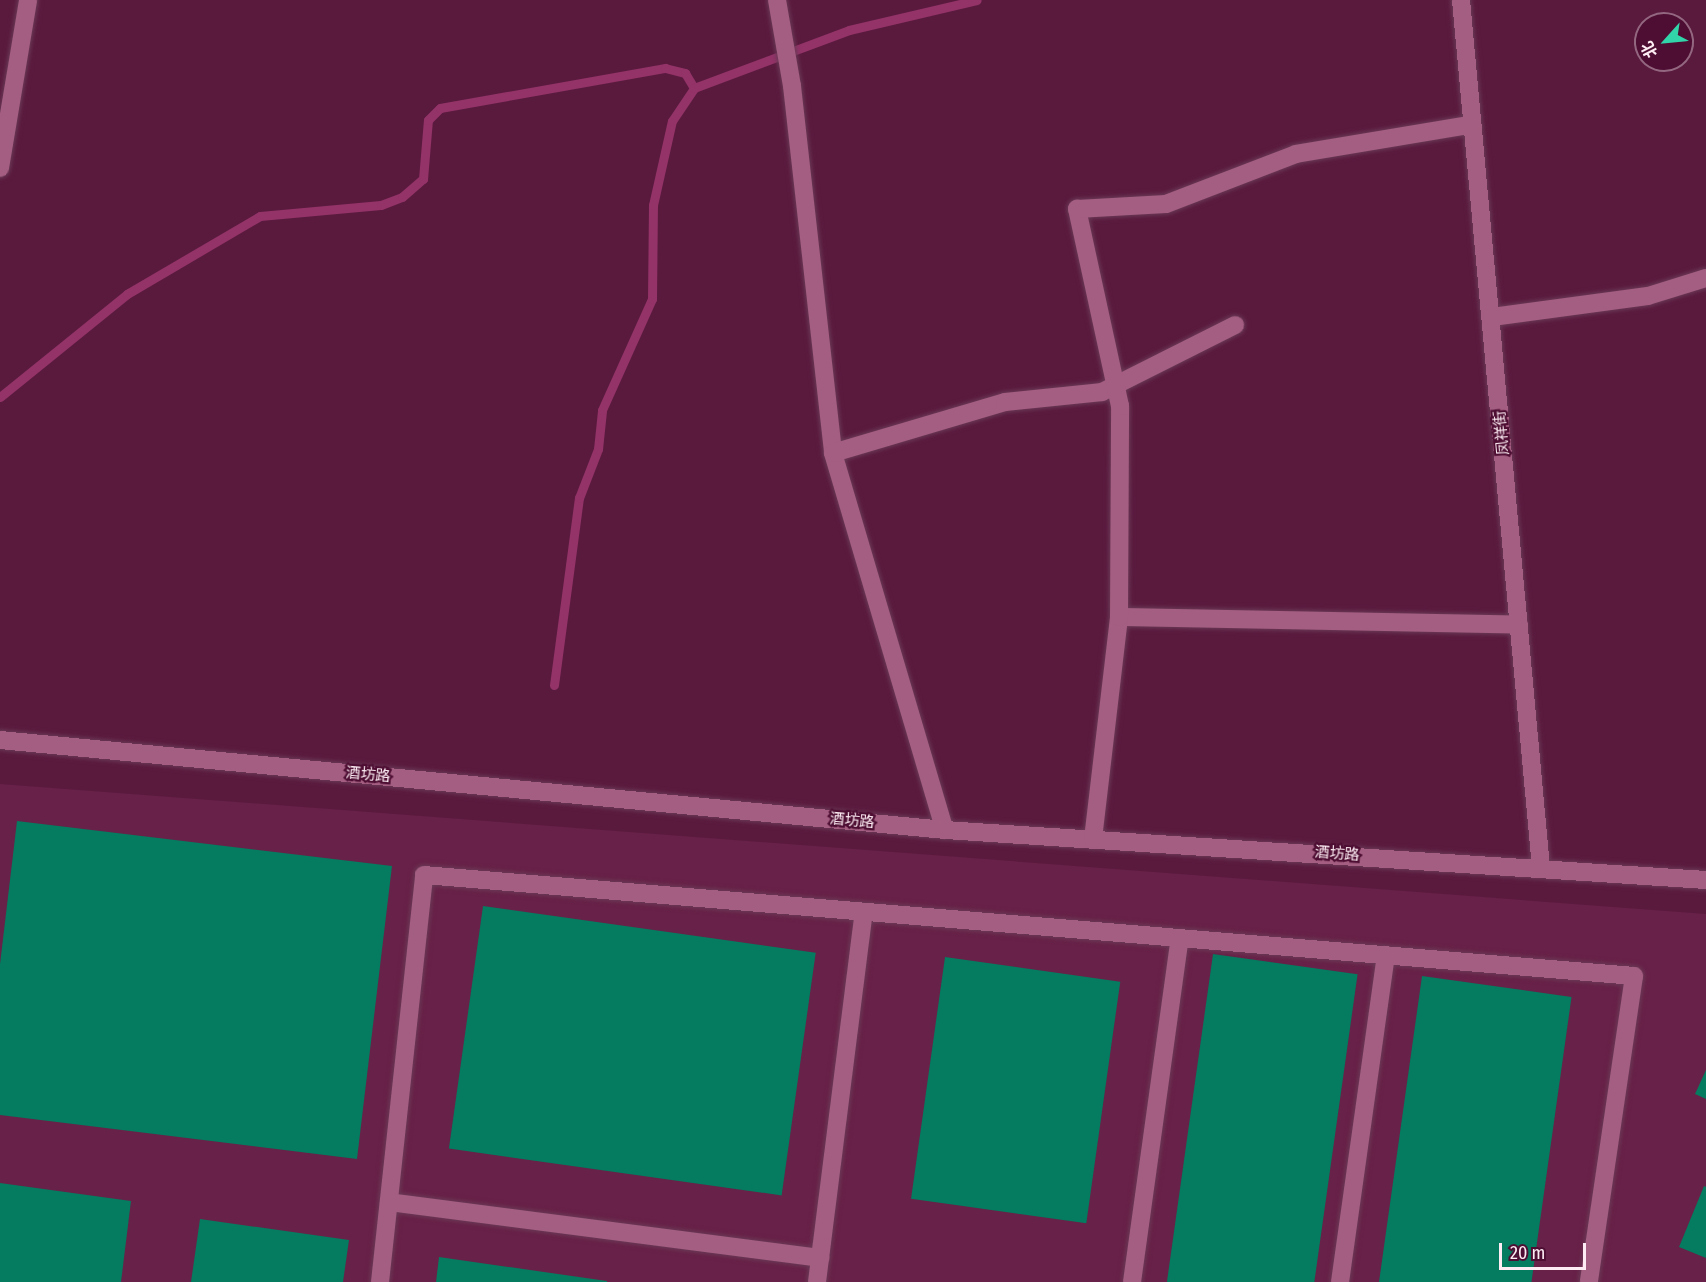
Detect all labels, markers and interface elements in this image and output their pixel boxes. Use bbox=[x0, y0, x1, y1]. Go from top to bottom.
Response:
north arrow bbox=[1634, 12, 1694, 72]
text: 北 bbox=[1637, 38, 1661, 61]
street label: 凤祥街 bbox=[1491, 410, 1513, 456]
street label: 酒坊路 bbox=[345, 764, 391, 786]
street label: 酒坊路 bbox=[829, 810, 875, 832]
street label: 酒坊路 bbox=[1314, 843, 1360, 865]
scale bar bbox=[1502, 1231, 1589, 1269]
text: 20 m bbox=[1510, 1242, 1545, 1264]

